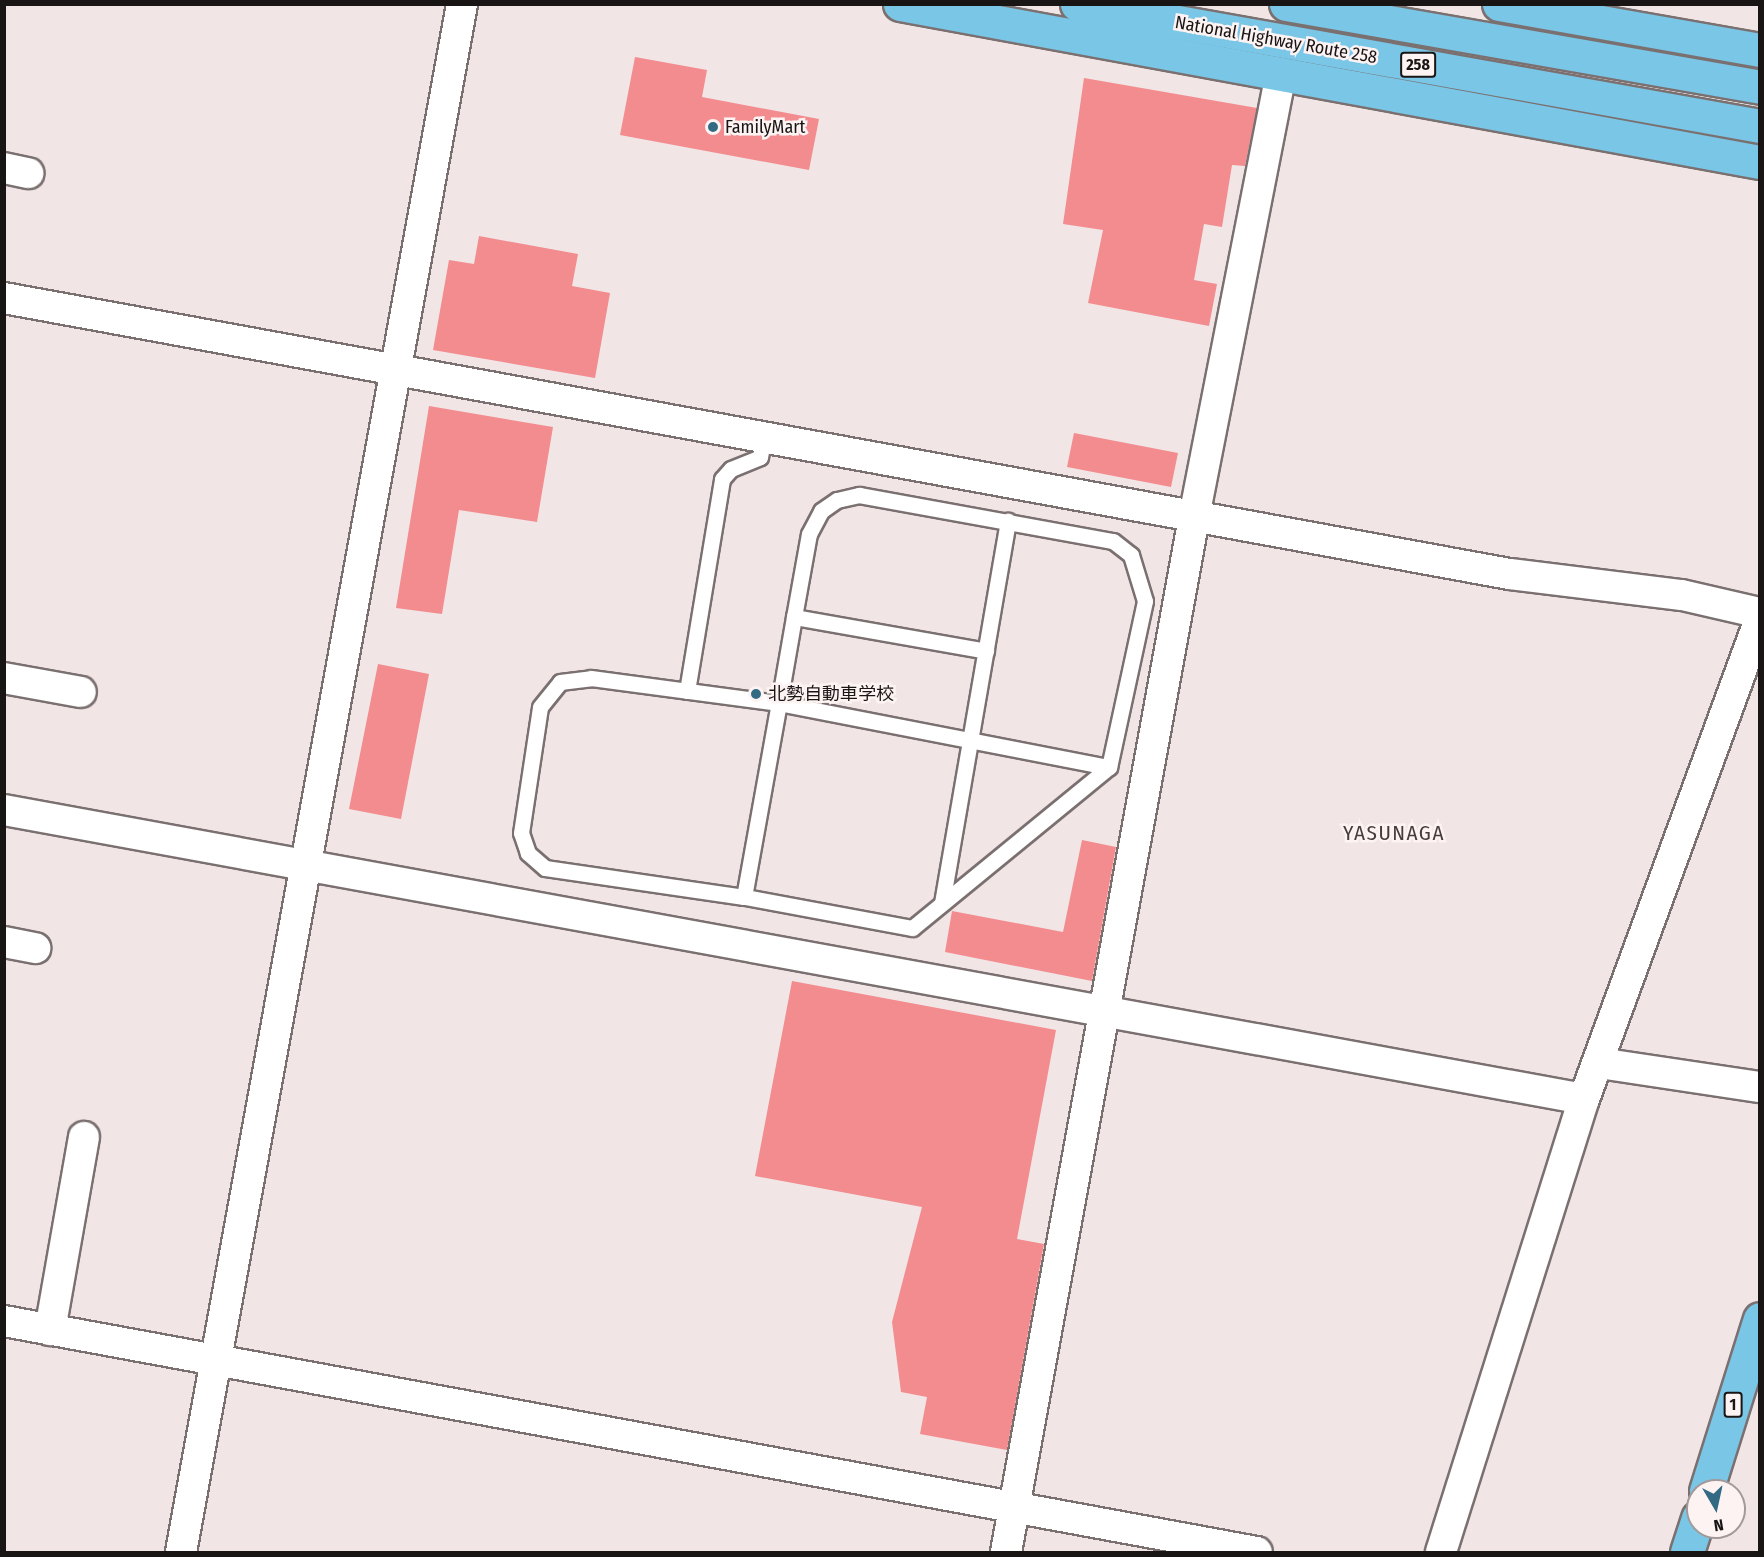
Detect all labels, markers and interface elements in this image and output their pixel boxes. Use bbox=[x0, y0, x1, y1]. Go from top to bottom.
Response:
street label: National Highway Route 258 bbox=[1173, 12, 1379, 68]
road number: 258 bbox=[1400, 52, 1436, 78]
place label: FamilyMart bbox=[725, 116, 805, 138]
marker: FamilyMart bbox=[706, 120, 720, 134]
place label: 北勢自動車学校 bbox=[768, 683, 894, 705]
marker: 北勢自動車学校 bbox=[749, 687, 763, 701]
district label: YASUNAGA bbox=[1343, 820, 1445, 846]
road number: 1 bbox=[1722, 1392, 1744, 1418]
north arrow bbox=[1686, 1479, 1746, 1539]
text: N bbox=[1712, 1515, 1725, 1535]

